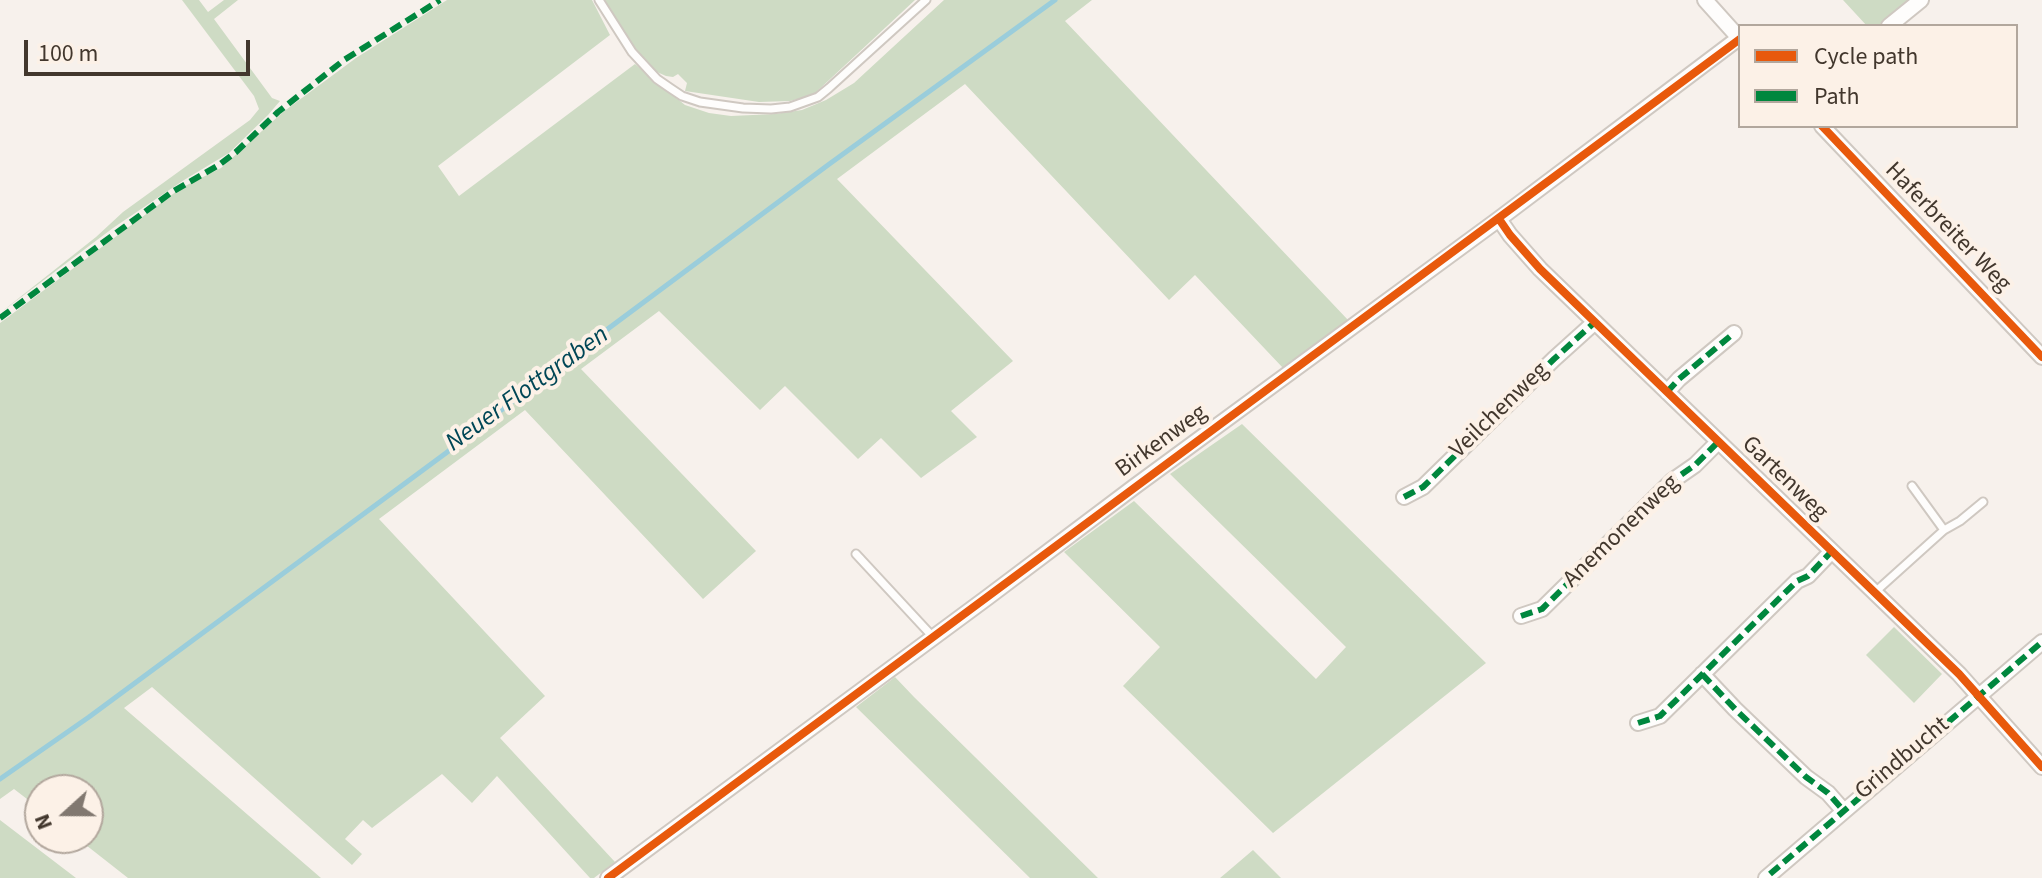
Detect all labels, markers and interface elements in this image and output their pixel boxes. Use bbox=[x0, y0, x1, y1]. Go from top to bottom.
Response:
scale bar bbox=[28, 24, 254, 74]
legend bbox=[1738, 24, 2018, 128]
text: 100 m bbox=[38, 36, 98, 71]
text: Cycle path bbox=[1814, 39, 1918, 74]
text: Path bbox=[1814, 79, 1860, 114]
street label: Haferbreiter Weg bbox=[1878, 157, 2016, 299]
water label: Neuer Flottgraben bbox=[440, 320, 616, 460]
street label: Veilchenweg bbox=[1445, 357, 1555, 465]
street label: Birkenweg bbox=[1111, 399, 1213, 485]
street label: Gartenweg bbox=[1735, 431, 1833, 527]
street label: Anemonenweg bbox=[1558, 470, 1686, 594]
street label: Grindbucht bbox=[1850, 711, 1956, 807]
north arrow bbox=[24, 774, 104, 854]
text: N bbox=[26, 809, 61, 834]

